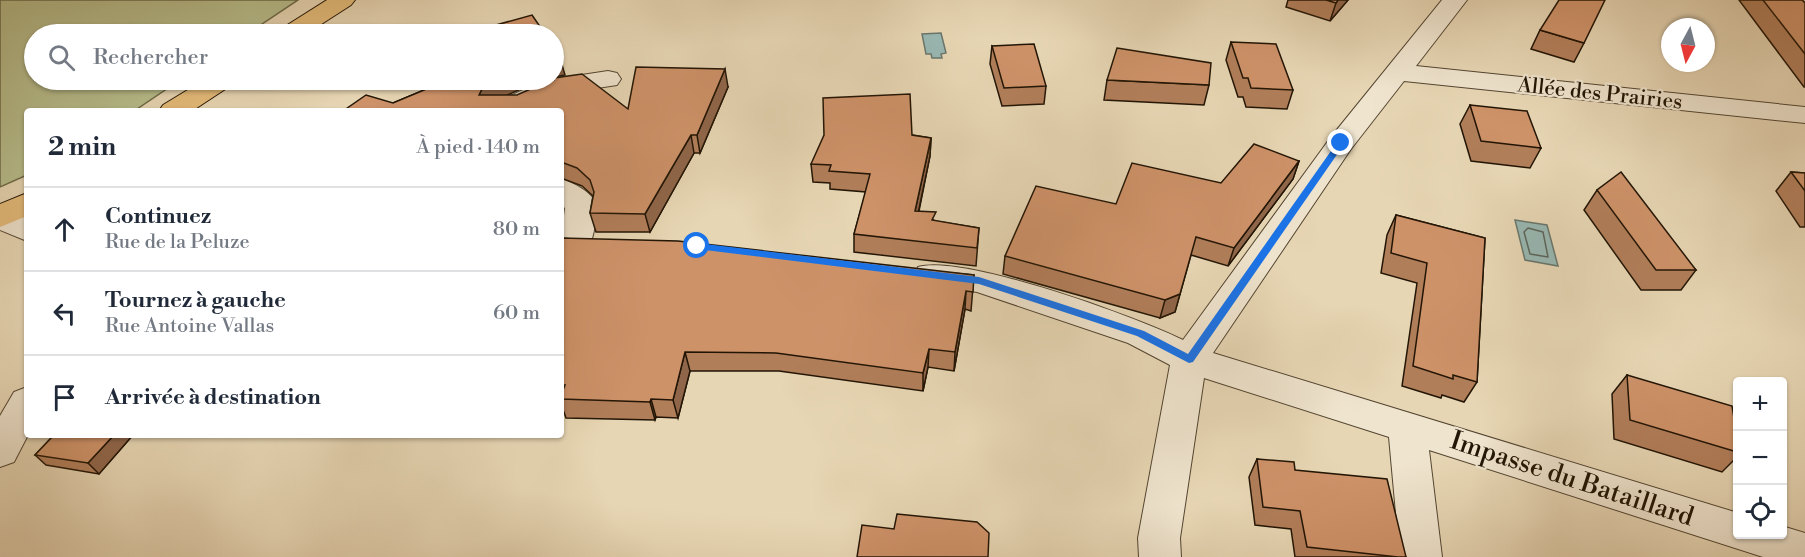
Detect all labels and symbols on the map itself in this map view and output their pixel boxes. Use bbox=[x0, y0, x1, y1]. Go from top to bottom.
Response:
north arrow bbox=[1661, 18, 1715, 72]
street label: Allée des Prairies bbox=[1515, 72, 1684, 116]
route end bbox=[1327, 129, 1353, 155]
route start bbox=[683, 232, 709, 258]
street label: Impasse du Bataillard bbox=[1446, 425, 1698, 534]

